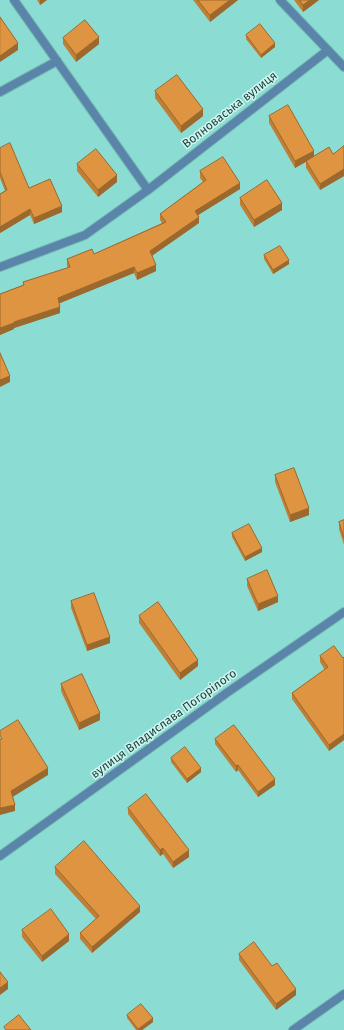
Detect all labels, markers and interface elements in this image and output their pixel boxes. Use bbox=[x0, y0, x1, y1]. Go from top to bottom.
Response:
street label: Волноваська вулиця bbox=[180, 69, 280, 151]
street label: вулиця Владислава Погорілого bbox=[88, 666, 240, 782]

